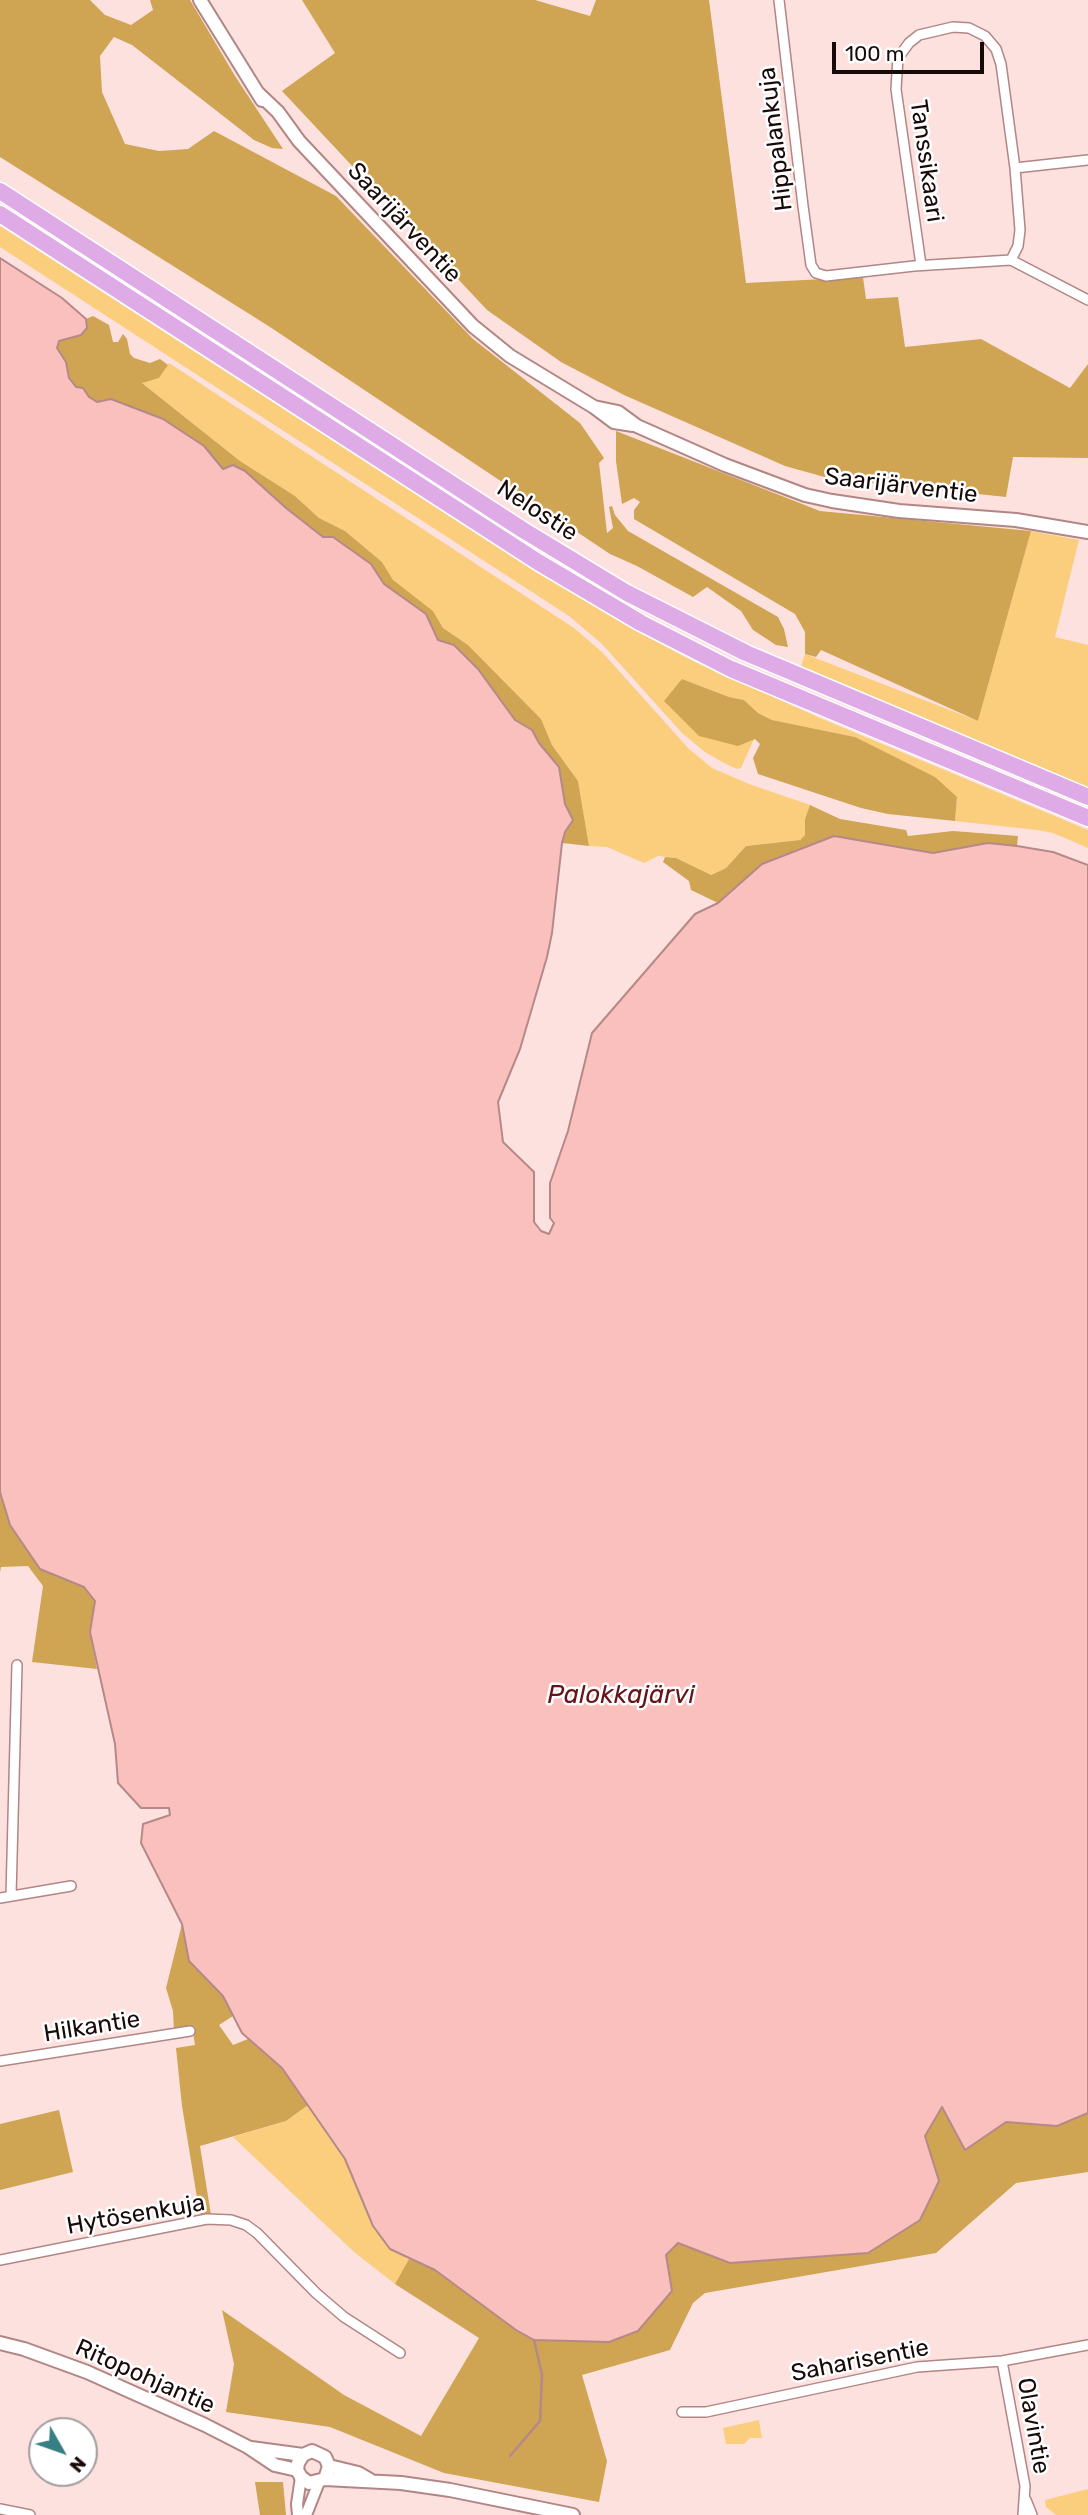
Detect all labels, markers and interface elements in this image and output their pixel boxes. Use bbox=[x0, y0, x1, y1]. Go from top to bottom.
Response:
scale bar bbox=[836, 28, 988, 72]
text: 100 m bbox=[845, 41, 904, 66]
street label: Hippalankuja bbox=[753, 65, 799, 213]
street label: Tanssikaari bbox=[903, 98, 949, 224]
street label: Saarijärventie bbox=[341, 157, 467, 289]
street label: Saarijärventie bbox=[823, 462, 979, 510]
street label: Nelostie bbox=[491, 474, 583, 548]
water label: Palokkajärvi bbox=[547, 1679, 695, 1711]
street label: Hilkantie bbox=[42, 2005, 142, 2049]
street label: Hytösenkuja bbox=[65, 2189, 207, 2241]
street label: Ritopohjantie bbox=[71, 2333, 219, 2421]
street label: Saharisentie bbox=[789, 2334, 931, 2388]
street label: Olavintie bbox=[1010, 2376, 1056, 2476]
north arrow bbox=[28, 2417, 98, 2487]
text: N bbox=[65, 2452, 91, 2477]

